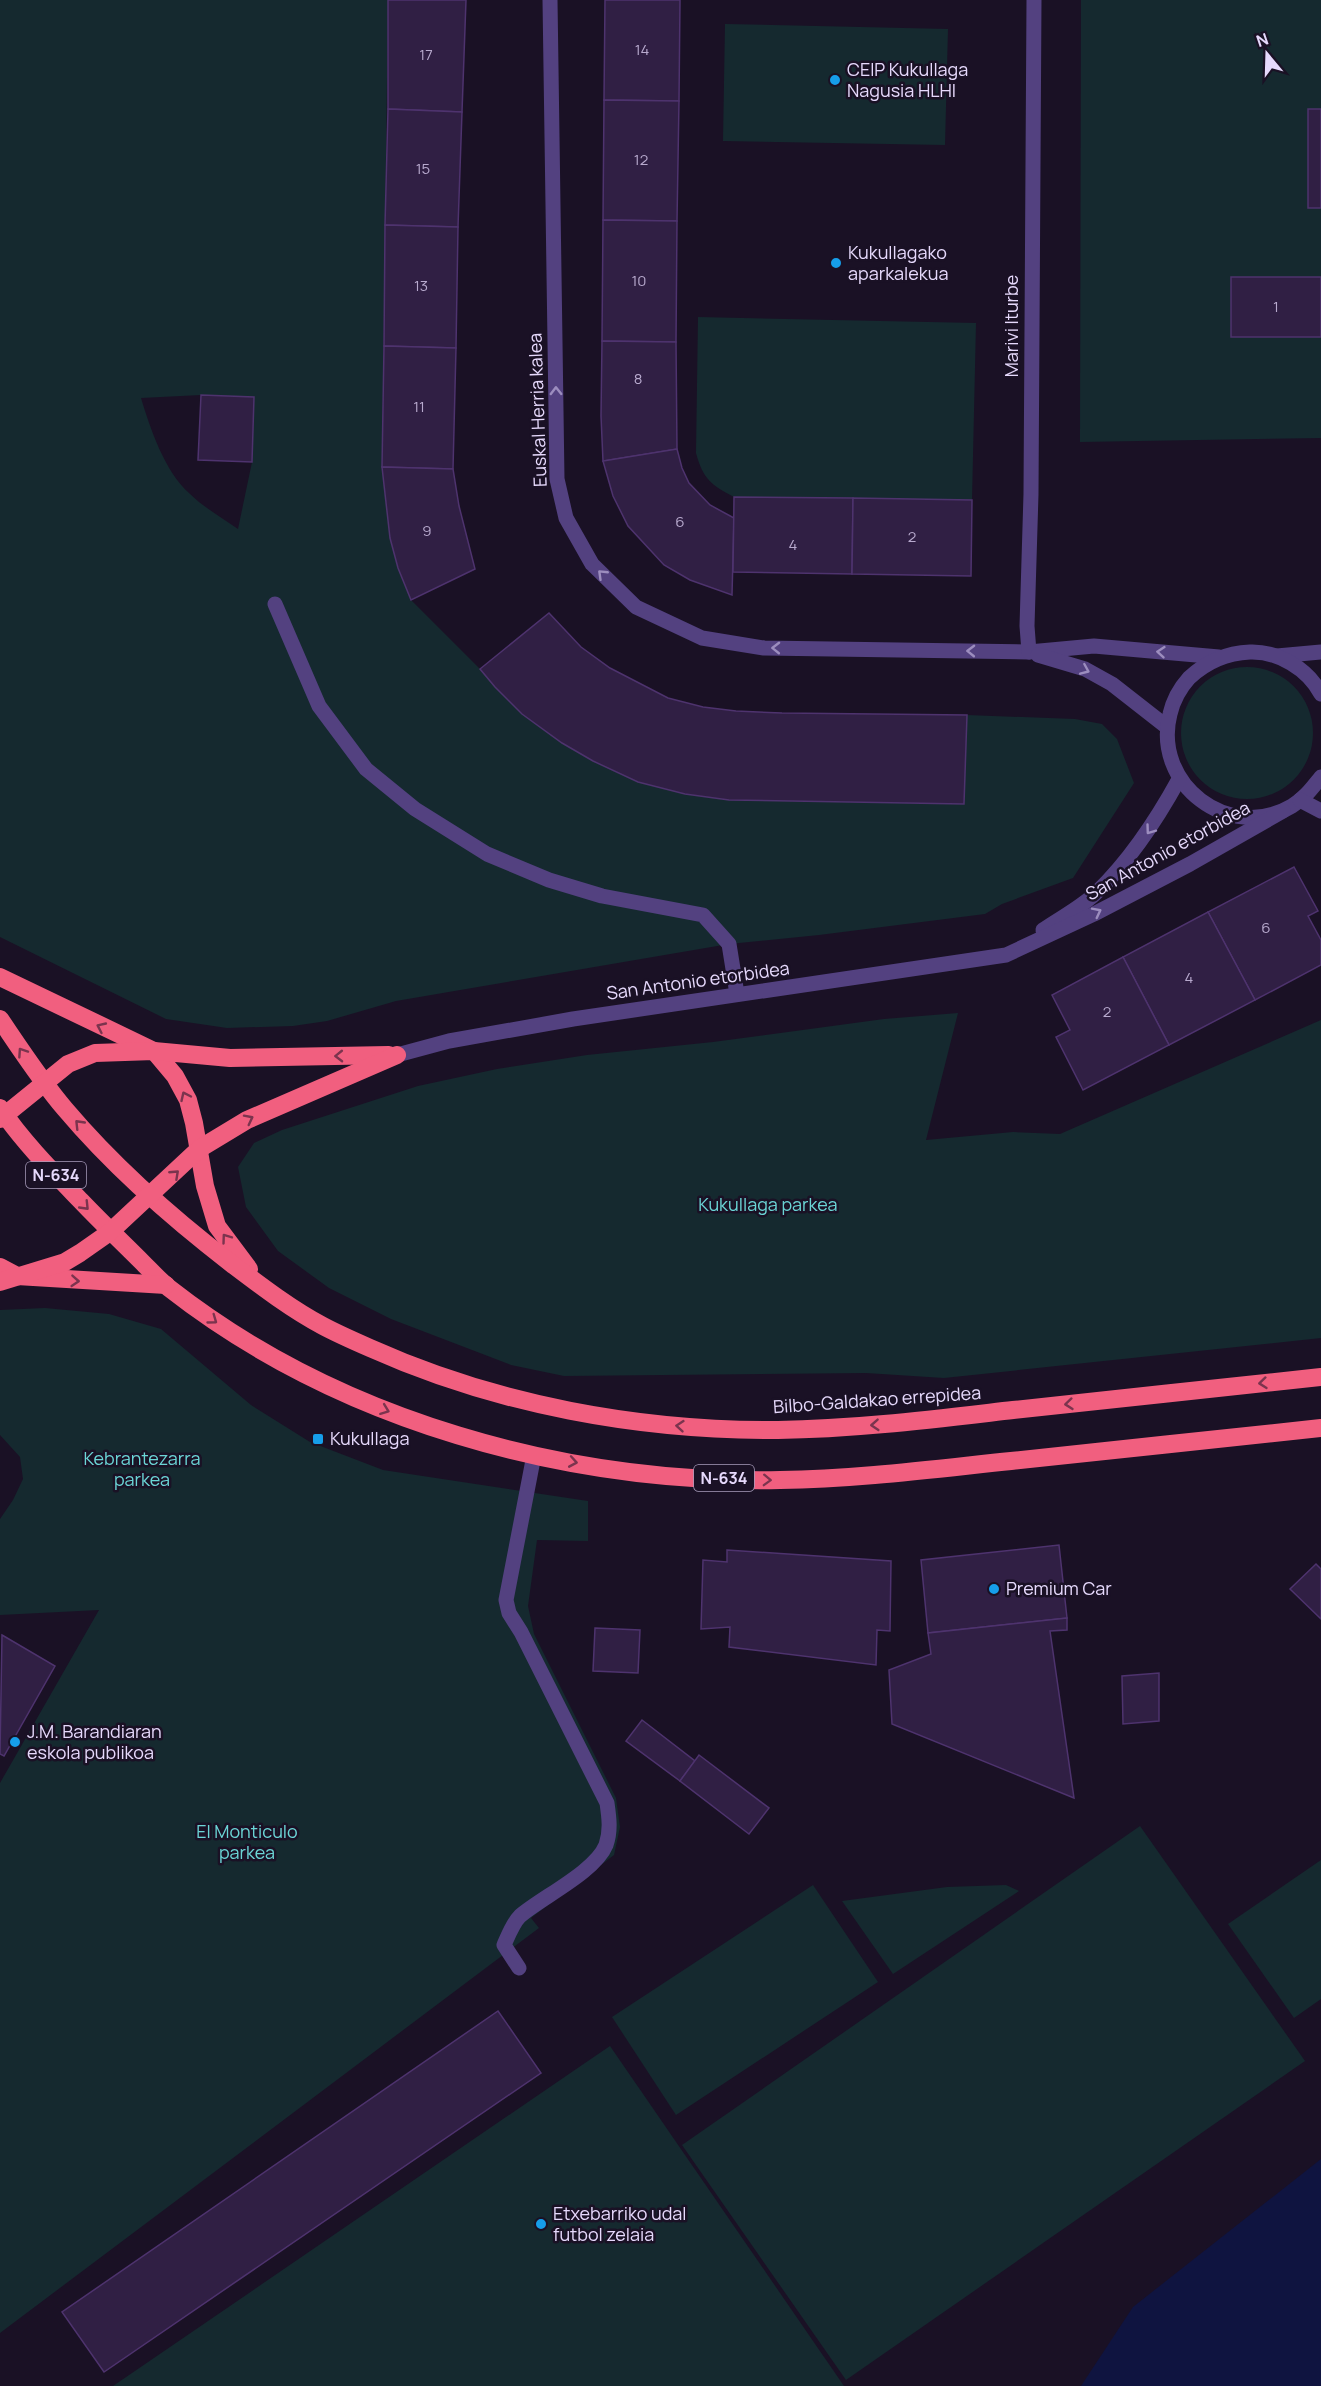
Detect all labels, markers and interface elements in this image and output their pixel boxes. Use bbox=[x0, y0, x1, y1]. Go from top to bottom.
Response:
north arrow bbox=[1237, 24, 1297, 84]
text: N bbox=[1253, 28, 1271, 52]
house number: 14 bbox=[635, 39, 649, 60]
house number: 17 bbox=[419, 44, 433, 65]
place label: CEIP Kukullaga Nagusia HLHI bbox=[847, 57, 968, 102]
marker: CEIP Kukullaga Nagusia HLHI bbox=[828, 73, 842, 87]
house number: 12 bbox=[634, 149, 648, 170]
house number: 15 bbox=[416, 158, 430, 179]
place label: Kukullagako aparkalekua bbox=[848, 240, 948, 285]
marker: Kukullagako aparkalekua bbox=[829, 256, 843, 270]
house number: 10 bbox=[632, 270, 647, 291]
house number: 13 bbox=[414, 275, 428, 296]
street label: Marivi Iturbe bbox=[999, 275, 1023, 377]
house number: 1 bbox=[1273, 296, 1279, 317]
street label: Euskal Herria kalea bbox=[522, 333, 552, 488]
house number: 8 bbox=[634, 368, 642, 389]
one-way arrow bbox=[550, 386, 562, 395]
house number: 11 bbox=[413, 396, 425, 417]
house number: 6 bbox=[675, 511, 685, 532]
house number: 9 bbox=[422, 520, 432, 541]
house number: 2 bbox=[908, 526, 916, 547]
house number: 4 bbox=[789, 534, 798, 555]
one-way arrow bbox=[598, 570, 609, 581]
one-way arrow bbox=[771, 642, 780, 654]
one-way arrow bbox=[966, 645, 975, 658]
one-way arrow bbox=[1157, 646, 1166, 659]
one-way arrow bbox=[1078, 663, 1089, 675]
street label: San Antonio etorbidea bbox=[1081, 795, 1254, 905]
one-way arrow bbox=[1146, 823, 1157, 834]
one-way arrow bbox=[1090, 908, 1101, 920]
house number: 6 bbox=[1261, 917, 1271, 938]
street label: San Antonio etorbidea bbox=[605, 955, 791, 1005]
house number: 4 bbox=[1185, 967, 1194, 988]
house number: 2 bbox=[1103, 1001, 1111, 1022]
one-way arrow bbox=[96, 1022, 107, 1034]
one-way arrow bbox=[18, 1047, 29, 1058]
one-way arrow bbox=[334, 1050, 343, 1062]
one-way arrow bbox=[181, 1092, 193, 1103]
one-way arrow bbox=[243, 1115, 254, 1127]
one-way arrow bbox=[75, 1120, 86, 1131]
road number: N-634 bbox=[26, 1162, 86, 1188]
one-way arrow bbox=[167, 1170, 178, 1181]
park label: Kukullaga parkea bbox=[698, 1192, 838, 1216]
one-way arrow bbox=[78, 1199, 89, 1209]
one-way arrow bbox=[222, 1233, 233, 1244]
one-way arrow bbox=[71, 1274, 80, 1287]
one-way arrow bbox=[206, 1312, 217, 1323]
one-way arrow bbox=[1258, 1377, 1267, 1389]
street label: Bilbo-Galdakao errepidea bbox=[772, 1380, 982, 1418]
one-way arrow bbox=[1064, 1397, 1073, 1410]
one-way arrow bbox=[380, 1402, 390, 1415]
one-way arrow bbox=[870, 1418, 879, 1431]
one-way arrow bbox=[676, 1420, 685, 1433]
place label: Kukullaga bbox=[330, 1426, 409, 1450]
marker: Kukullaga bbox=[311, 1432, 325, 1446]
park label: Kebrantezarra parkea bbox=[84, 1446, 200, 1491]
one-way arrow bbox=[568, 1455, 578, 1468]
road number: N-634 bbox=[694, 1465, 754, 1491]
one-way arrow bbox=[762, 1473, 771, 1486]
place label: Premium Car bbox=[1006, 1576, 1112, 1600]
marker: Premium Car bbox=[987, 1582, 1001, 1596]
place label: J.M. Barandiaran eskola publikoa bbox=[27, 1719, 162, 1764]
marker: J.M. Barandiaran eskola publikoa bbox=[8, 1735, 22, 1749]
park label: El Monticulo parkea bbox=[196, 1819, 298, 1864]
place label: Etxebarriko udal futbol zelaia bbox=[553, 2201, 687, 2246]
marker: Etxebarriko udal futbol zelaia bbox=[534, 2217, 548, 2231]

